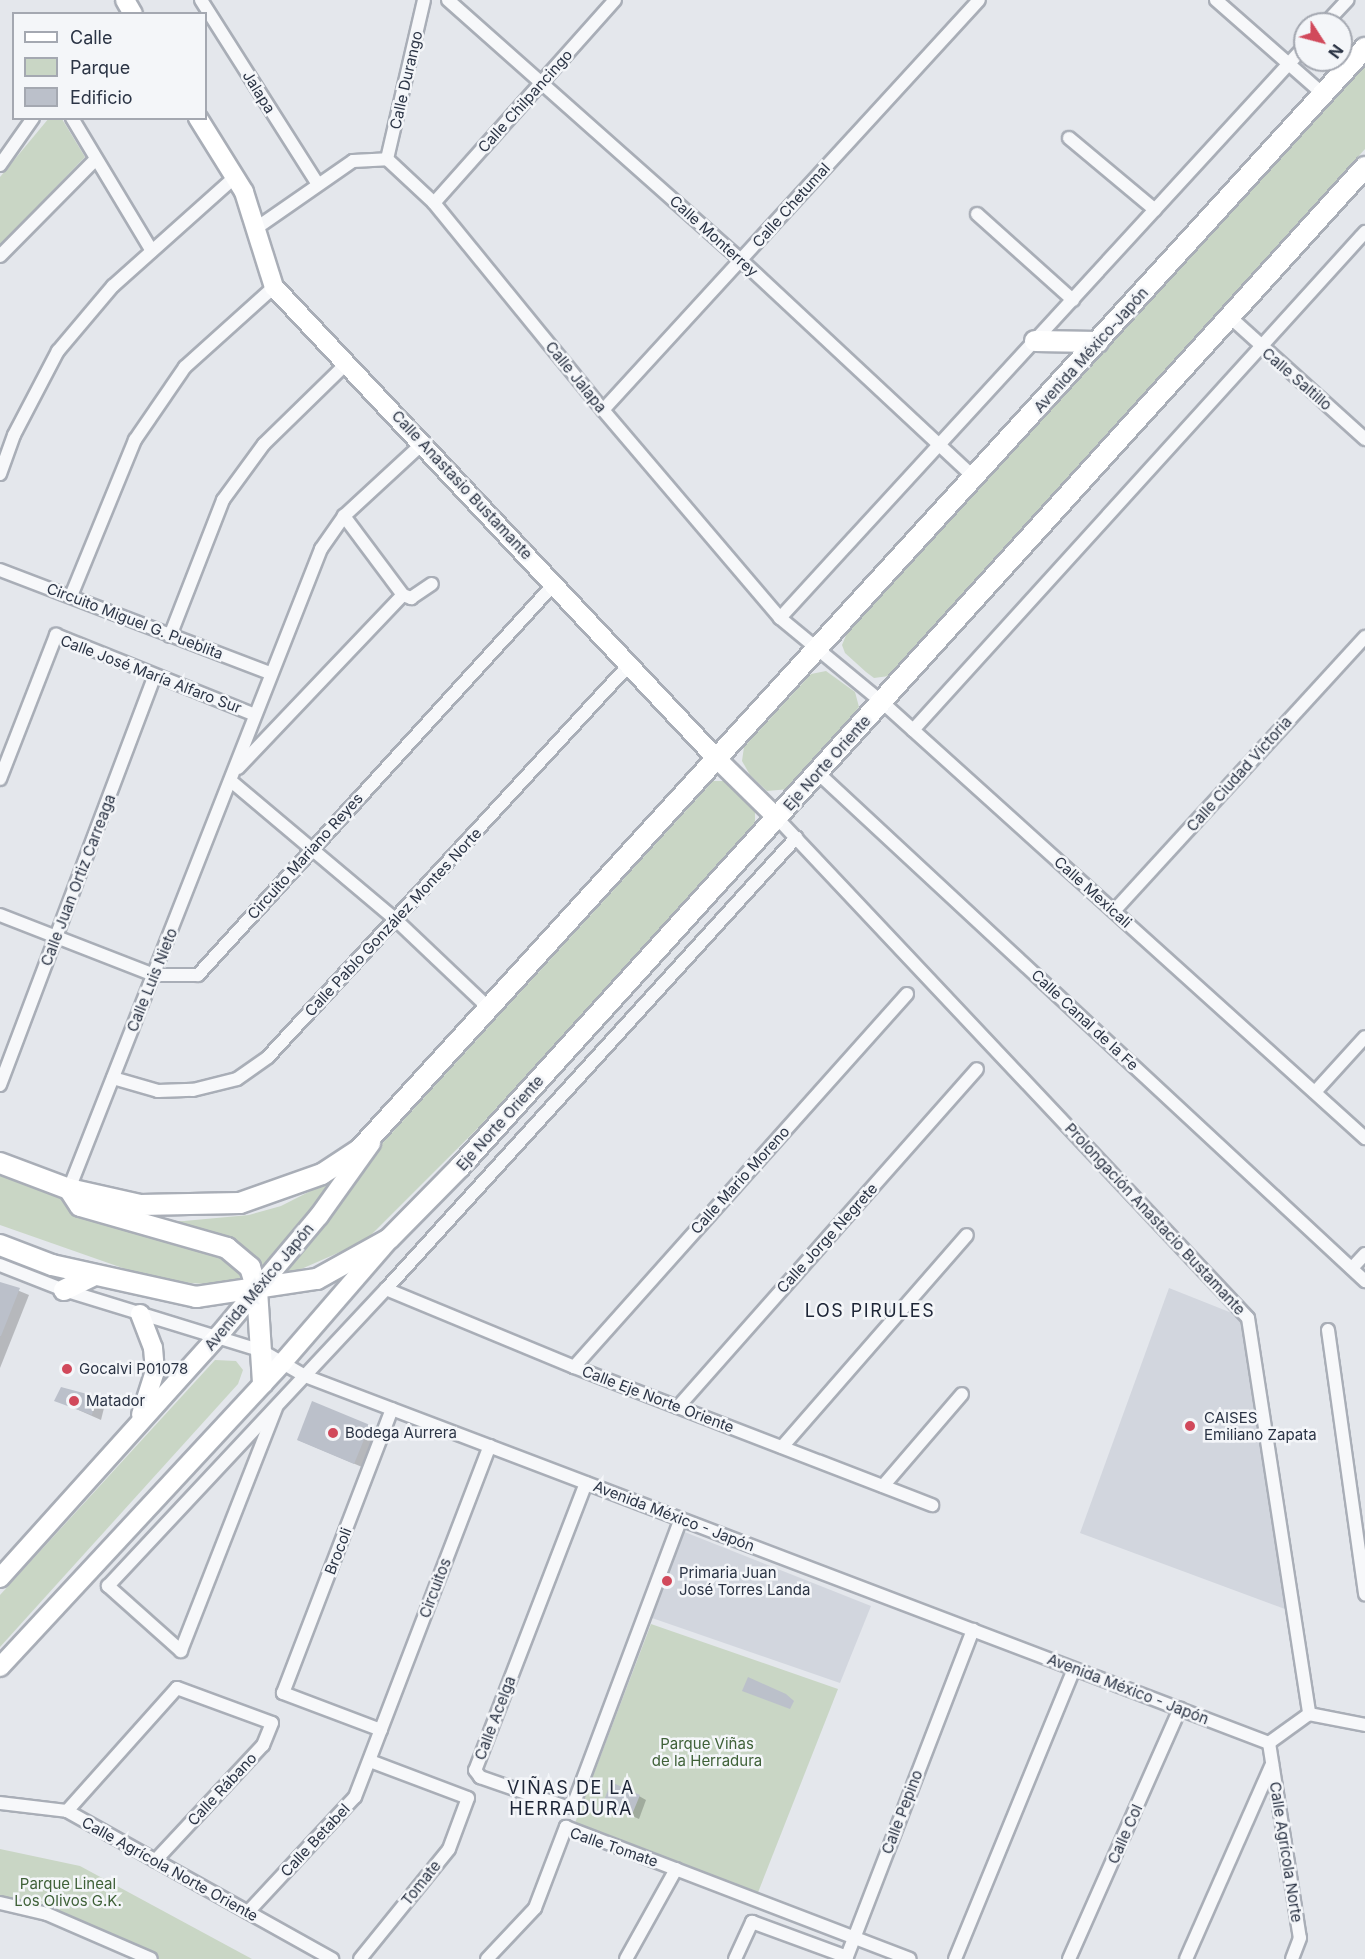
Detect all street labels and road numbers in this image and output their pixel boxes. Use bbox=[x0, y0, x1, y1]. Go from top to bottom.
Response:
street label: Calle Durango bbox=[386, 29, 426, 131]
street label: Calle Chilpancingo bbox=[474, 46, 576, 156]
street label: Jalapa bbox=[239, 67, 279, 117]
street label: Calle Chetumal bbox=[748, 159, 834, 251]
street label: Calle Monterrey bbox=[666, 192, 762, 280]
street label: Avenida México-Japón bbox=[1030, 284, 1152, 416]
street label: Calle Jalapa bbox=[542, 338, 610, 416]
street label: Calle Saltillo bbox=[1259, 344, 1335, 414]
street label: Calle Anastasio Bustamante bbox=[388, 407, 536, 563]
street label: Circuito Miguel G. Pueblita bbox=[44, 579, 226, 663]
street label: Calle José María Alfaro Sur bbox=[58, 631, 244, 717]
street label: Eje Norte Oriente bbox=[780, 712, 874, 814]
street label: Calle Ciudad Victoria bbox=[1183, 713, 1295, 835]
street label: Circuito Mariano Reyes bbox=[244, 789, 366, 923]
street label: Calle Juan Ortiz Carreaga bbox=[37, 792, 119, 968]
street label: Calle Pablo González Montes Norte bbox=[301, 824, 485, 1020]
street label: Calle Mexicali bbox=[1051, 853, 1135, 931]
street label: Calle Luis Nieto bbox=[123, 926, 181, 1034]
street label: Calle Canal de la Fe bbox=[1028, 966, 1142, 1074]
street label: Eje Norte Oriente bbox=[453, 1072, 547, 1174]
street label: Prolongación Anastacio Bustamante bbox=[1061, 1119, 1249, 1319]
street label: Calle Mario Moreno bbox=[687, 1122, 793, 1238]
street label: Calle Jorge Negrete bbox=[773, 1179, 881, 1297]
street label: Avenida México Japón bbox=[201, 1220, 317, 1354]
street label: Calle Eje Norte Oriente bbox=[580, 1362, 736, 1436]
street label: Avenida México - Japón bbox=[591, 1477, 757, 1555]
street label: Brocoli bbox=[321, 1525, 355, 1577]
street label: Circuitos bbox=[415, 1555, 455, 1621]
street label: Avenida México - Japón bbox=[1045, 1650, 1211, 1728]
street label: Calle Acelga bbox=[471, 1673, 519, 1763]
street label: Calle Rábano bbox=[184, 1749, 260, 1829]
street label: Calle Pepino bbox=[878, 1767, 926, 1857]
street label: Calle Agrícola Norte bbox=[1266, 1780, 1306, 1924]
street label: Calle Betabel bbox=[277, 1800, 353, 1880]
street label: Calle Col bbox=[1104, 1801, 1146, 1867]
street label: Calle Agrícola Norte Oriente bbox=[79, 1813, 261, 1925]
street label: Calle Tomate bbox=[567, 1823, 661, 1871]
street label: Tomate bbox=[397, 1857, 445, 1909]

